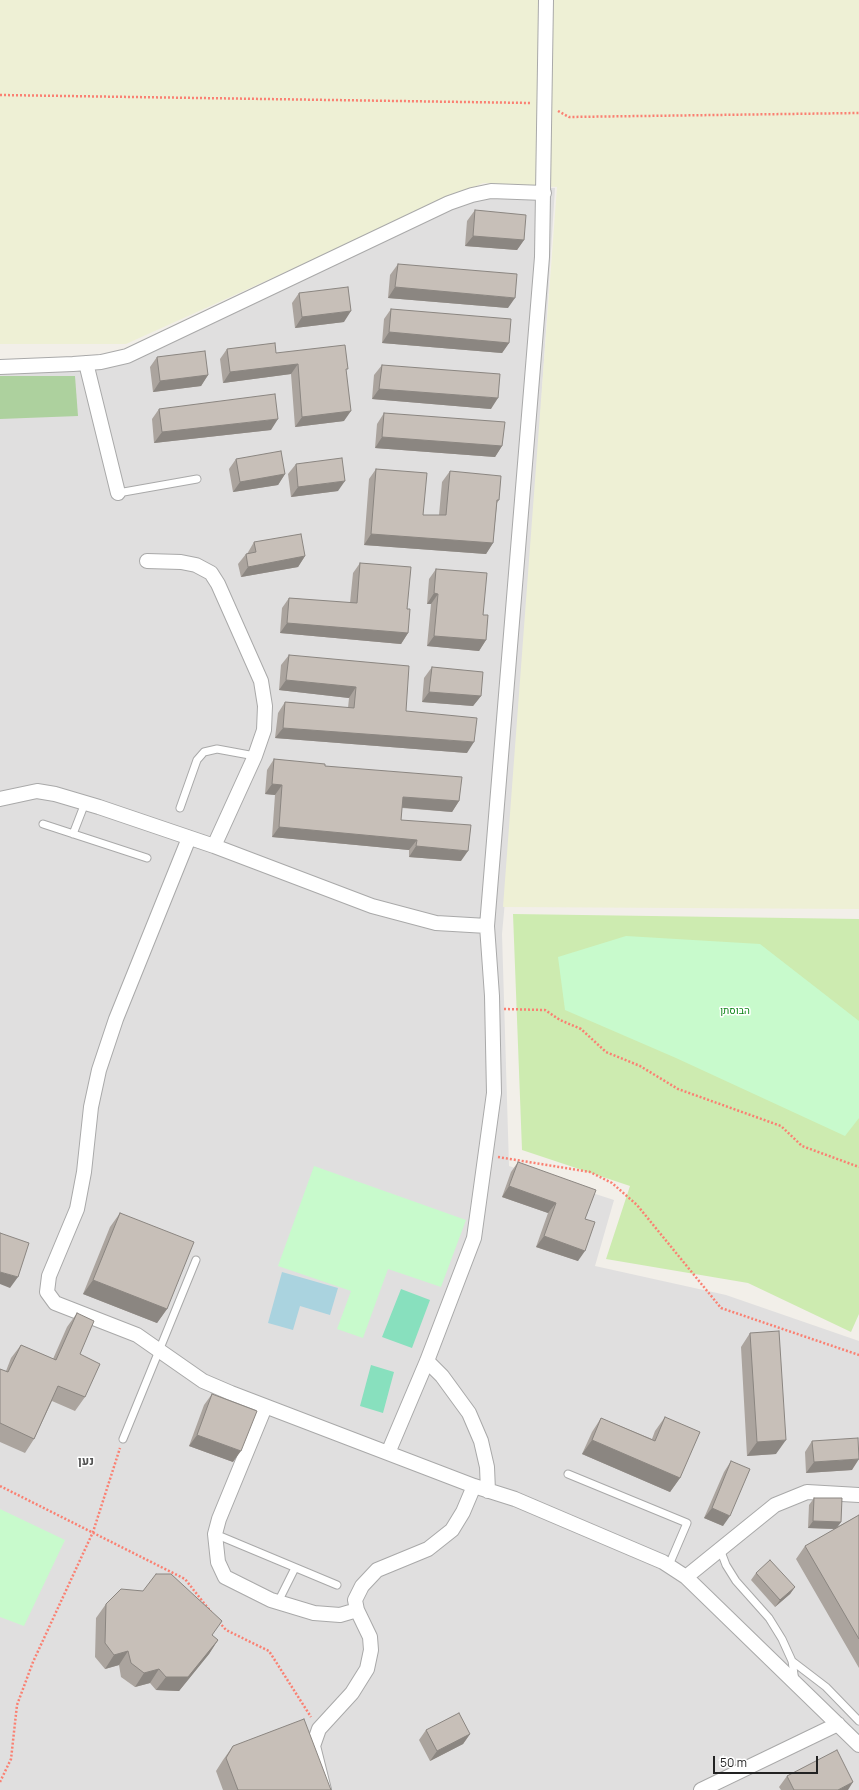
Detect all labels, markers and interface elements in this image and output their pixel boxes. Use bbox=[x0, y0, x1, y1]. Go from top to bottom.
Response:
park label: הבוסתן bbox=[720, 1005, 750, 1017]
district label: נען bbox=[78, 1455, 94, 1469]
scale bar bbox=[715, 1748, 820, 1774]
text: 50 m bbox=[720, 1754, 747, 1771]

